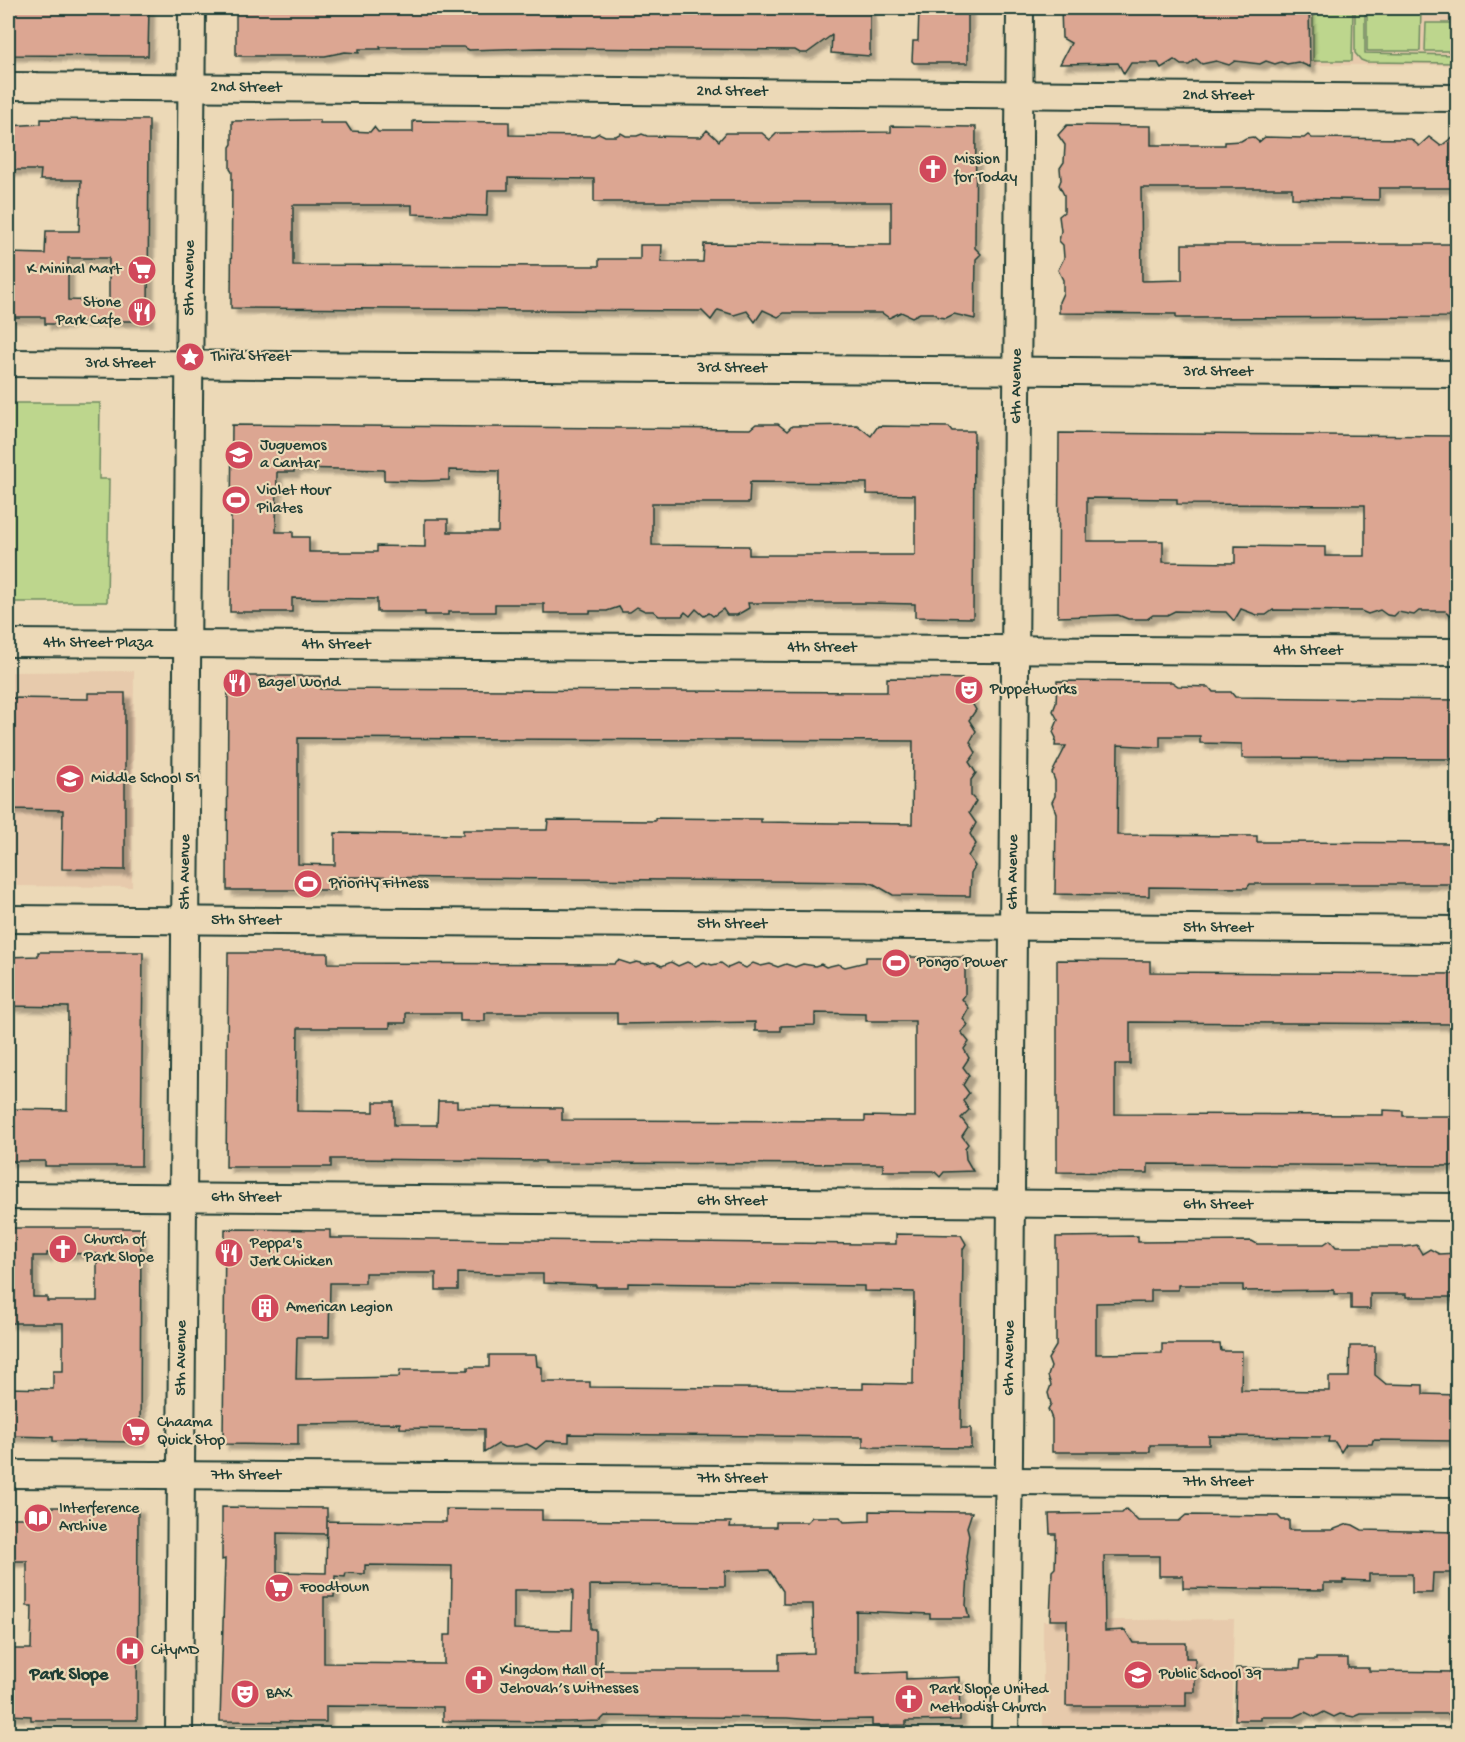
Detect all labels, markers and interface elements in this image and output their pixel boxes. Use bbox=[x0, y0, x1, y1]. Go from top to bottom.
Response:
street label: 2nd Street bbox=[210, 78, 283, 98]
street label: 2nd Street bbox=[696, 82, 769, 102]
street label: 2nd Street bbox=[1182, 86, 1255, 106]
place label: Mission for Today bbox=[953, 151, 1017, 188]
church icon: Mission for Today bbox=[917, 153, 949, 185]
street label: 5th Avenue bbox=[180, 239, 200, 316]
supermarket icon: K Mininal Mart bbox=[126, 254, 158, 286]
place label: K Mininal Mart bbox=[27, 261, 122, 280]
place label: Stone Park Cafe bbox=[55, 294, 122, 331]
restaurant icon: Stone Park Cafe bbox=[126, 296, 158, 328]
place icon: Third Street bbox=[174, 341, 206, 373]
place label: Third Street bbox=[210, 348, 292, 367]
street label: 6th Avenue bbox=[1007, 348, 1027, 424]
street label: 3rd Street bbox=[84, 354, 156, 374]
street label: 3rd Street bbox=[696, 359, 768, 378]
street label: 3rd Street bbox=[1182, 362, 1254, 382]
place label: Juguemos a Cantar bbox=[260, 437, 328, 474]
school or university icon: Juguemos a Cantar bbox=[223, 439, 255, 471]
place label: Violet Hour Pilates bbox=[256, 482, 332, 519]
sports icon: Violet Hour Pilates bbox=[220, 484, 252, 516]
street label: 4th Street Plaza bbox=[43, 634, 154, 653]
street label: 4th Street bbox=[301, 635, 372, 655]
street label: 4th Street bbox=[787, 638, 858, 658]
street label: 4th Street bbox=[1273, 641, 1344, 661]
restaurant icon: Bagel World bbox=[221, 667, 253, 699]
place label: Bagel World bbox=[257, 674, 342, 693]
theatre icon: Puppetworks bbox=[953, 674, 985, 706]
place label: Puppetworks bbox=[989, 681, 1077, 700]
school or university icon: Middle School 51 bbox=[54, 763, 86, 795]
place label: Middle School 51 bbox=[91, 770, 200, 789]
street label: 5th Avenue bbox=[176, 833, 195, 910]
street label: 6th Avenue bbox=[1004, 834, 1023, 910]
sports icon: Priority Fitness bbox=[292, 868, 324, 900]
place label: Priority Fitness bbox=[328, 875, 430, 894]
street label: 5th Street bbox=[211, 911, 283, 931]
street label: 5th Street bbox=[697, 915, 769, 934]
street label: 5th Street bbox=[1183, 918, 1255, 938]
sports icon: Pongo Power bbox=[880, 947, 912, 979]
place label: Pongo Power bbox=[916, 954, 1008, 973]
street label: 6th Street bbox=[211, 1188, 282, 1208]
street label: 6th Street bbox=[697, 1192, 768, 1211]
street label: 6th Street bbox=[1183, 1195, 1254, 1215]
place label: Church of Park Slope bbox=[83, 1231, 154, 1268]
church icon: Church of Park Slope bbox=[47, 1233, 79, 1265]
place label: Peppa's Jerk Chicken bbox=[249, 1235, 333, 1272]
restaurant icon: Peppa's Jerk Chicken bbox=[213, 1237, 245, 1269]
building icon: American Legion bbox=[249, 1292, 281, 1324]
place label: American Legion bbox=[286, 1299, 393, 1318]
street label: 5th Avenue bbox=[172, 1319, 192, 1396]
street label: 6th Avenue bbox=[1000, 1320, 1020, 1396]
place label: Chaama Quick Stop bbox=[157, 1414, 225, 1451]
supermarket icon: Chaama Quick Stop bbox=[120, 1416, 152, 1448]
street label: 7th Street bbox=[210, 1466, 282, 1485]
street label: 7th Street bbox=[696, 1469, 768, 1489]
street label: 7th Street bbox=[1182, 1473, 1254, 1492]
place label: Interference Archive bbox=[59, 1500, 140, 1537]
library icon: Interference Archive bbox=[22, 1502, 54, 1534]
supermarket icon: Foodtown bbox=[263, 1572, 295, 1604]
place label: Foodtown bbox=[299, 1579, 369, 1598]
hospital icon: CityMD bbox=[114, 1635, 146, 1667]
place label: CityMD bbox=[151, 1642, 200, 1661]
school or university icon: Public School 39 bbox=[1122, 1659, 1154, 1691]
place label: Kingdom Hall of Jehovah’s Witnesses bbox=[500, 1662, 639, 1699]
church icon: Kingdom Hall of Jehovah’s Witnesses bbox=[463, 1664, 495, 1696]
district label: Park Slope bbox=[29, 1665, 109, 1686]
place label: Public School 39 bbox=[1158, 1666, 1262, 1685]
theatre icon: BAX bbox=[229, 1678, 261, 1710]
place label: Park Slope United Methodist Church bbox=[929, 1681, 1050, 1718]
church icon: Park Slope United Methodist Church bbox=[893, 1683, 925, 1715]
place label: BAX bbox=[265, 1685, 293, 1704]

